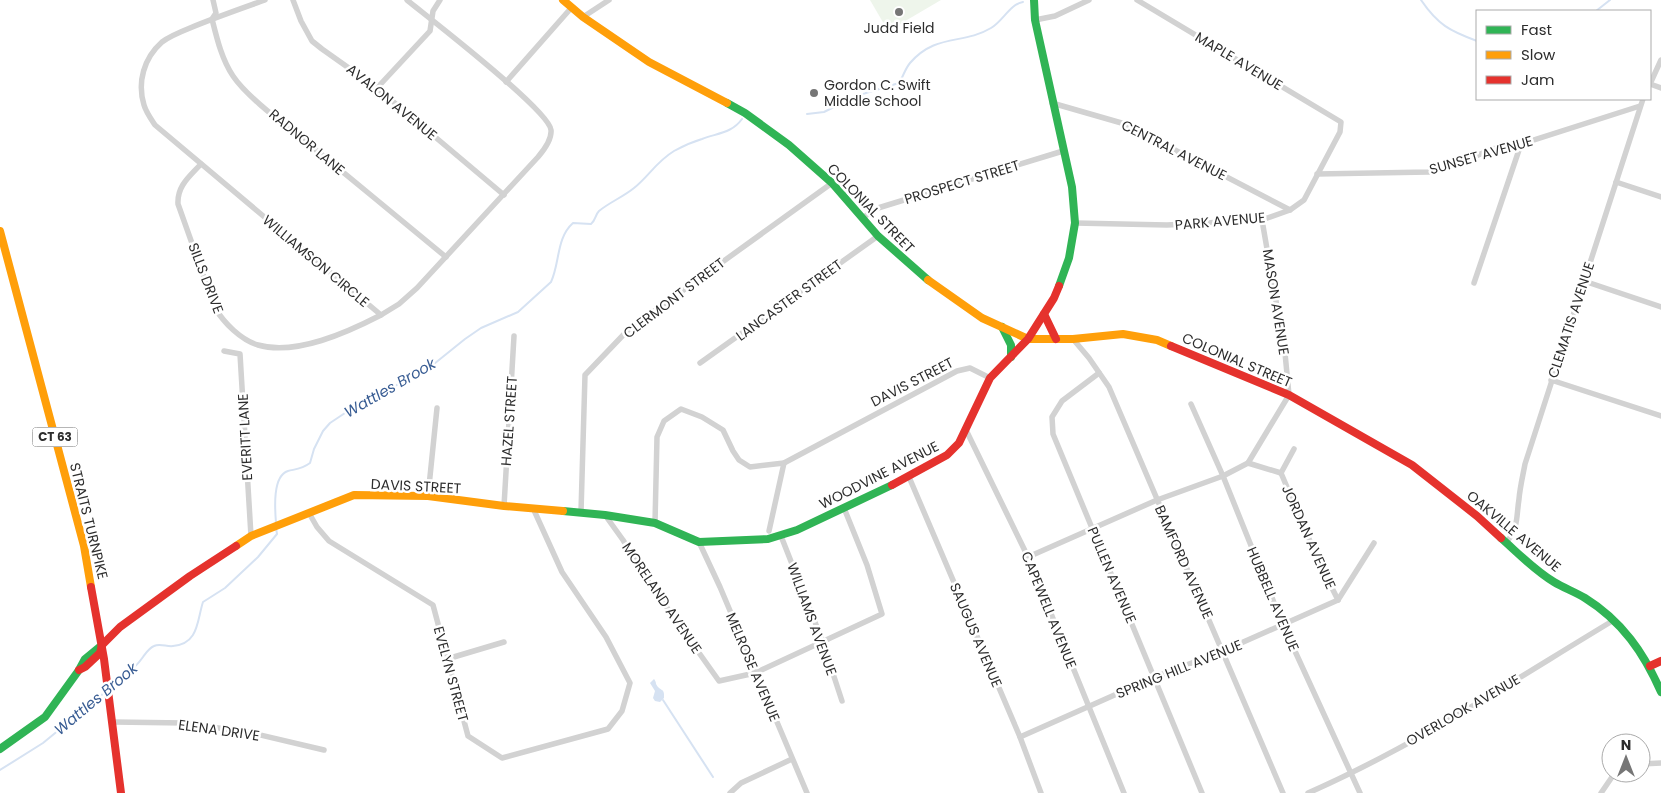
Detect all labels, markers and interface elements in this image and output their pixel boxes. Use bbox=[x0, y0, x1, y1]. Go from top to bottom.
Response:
marker: Judd Field bbox=[893, 6, 905, 18]
legend bbox=[1476, 10, 1651, 100]
place label: Judd Field bbox=[863, 18, 935, 38]
text: Fast bbox=[1521, 19, 1552, 40]
street label: MAPLE AVENUE bbox=[1191, 27, 1287, 95]
text: Slow bbox=[1521, 44, 1556, 65]
street label: AVALON AVENUE bbox=[342, 59, 442, 145]
text: Jam bbox=[1521, 69, 1555, 90]
place label: Gordon C. Swift Middle School bbox=[824, 75, 931, 111]
marker: Gordon C. Swift Middle School bbox=[808, 87, 820, 99]
street label: RADNOR LANE bbox=[265, 104, 349, 180]
street label: CENTRAL AVENUE bbox=[1118, 115, 1230, 185]
street label: SUNSET AVENUE bbox=[1427, 131, 1535, 179]
street label: PROSPECT STREET bbox=[902, 155, 1022, 209]
street label: COLONIAL STREET bbox=[823, 159, 919, 258]
street label: PARK AVENUE bbox=[1174, 207, 1266, 235]
street label: WILLIAMSON CIRCLE bbox=[258, 210, 374, 312]
street label: SILLS DRIVE bbox=[183, 240, 229, 316]
street label: MASON AVENUE bbox=[1258, 248, 1294, 356]
street label: CLERMONT STREET bbox=[619, 253, 729, 343]
street label: LANCASTER STREET bbox=[732, 254, 847, 345]
street label: CLEMATIS AVENUE bbox=[1543, 259, 1599, 381]
street label: COLONIAL STREET bbox=[1179, 328, 1295, 392]
water label: Wattles Brook bbox=[340, 352, 441, 422]
street label: DAVIS STREET bbox=[867, 352, 957, 411]
street label: HAZEL STREET bbox=[496, 375, 522, 467]
street label: EVERITT LANE bbox=[233, 393, 257, 481]
road number: CT 63 bbox=[32, 428, 78, 447]
street label: WOODVINE AVENUE bbox=[816, 436, 942, 514]
street label: STRAITS TURNPIKE bbox=[65, 461, 113, 581]
street label: DAVIS STREET bbox=[370, 474, 462, 498]
street label: JORDAN AVENUE bbox=[1277, 482, 1341, 592]
street label: OAKVILLE AVENUE bbox=[1463, 486, 1565, 576]
street label: BAMFORD AVENUE bbox=[1150, 502, 1218, 622]
street label: PULLEN AVENUE bbox=[1083, 524, 1141, 626]
street label: MORELAND AVENUE bbox=[617, 538, 707, 658]
street label: HUBBELL AVENUE bbox=[1242, 544, 1304, 654]
street label: CAPEWELL AVENUE bbox=[1016, 548, 1082, 672]
street label: WILLIAMS AVENUE bbox=[782, 560, 842, 678]
street label: SAUGUS AVENUE bbox=[945, 580, 1007, 690]
street label: MELROSE AVENUE bbox=[721, 609, 785, 725]
street label: EVELYN STREET bbox=[429, 624, 473, 724]
street label: SPRING HILL AVENUE bbox=[1113, 635, 1245, 703]
water label: Wattles Brook bbox=[50, 657, 143, 740]
street label: OVERLOOK AVENUE bbox=[1402, 669, 1524, 751]
street label: ELENA DRIVE bbox=[177, 714, 261, 746]
north arrow bbox=[1601, 733, 1651, 783]
text: N bbox=[1621, 735, 1631, 755]

